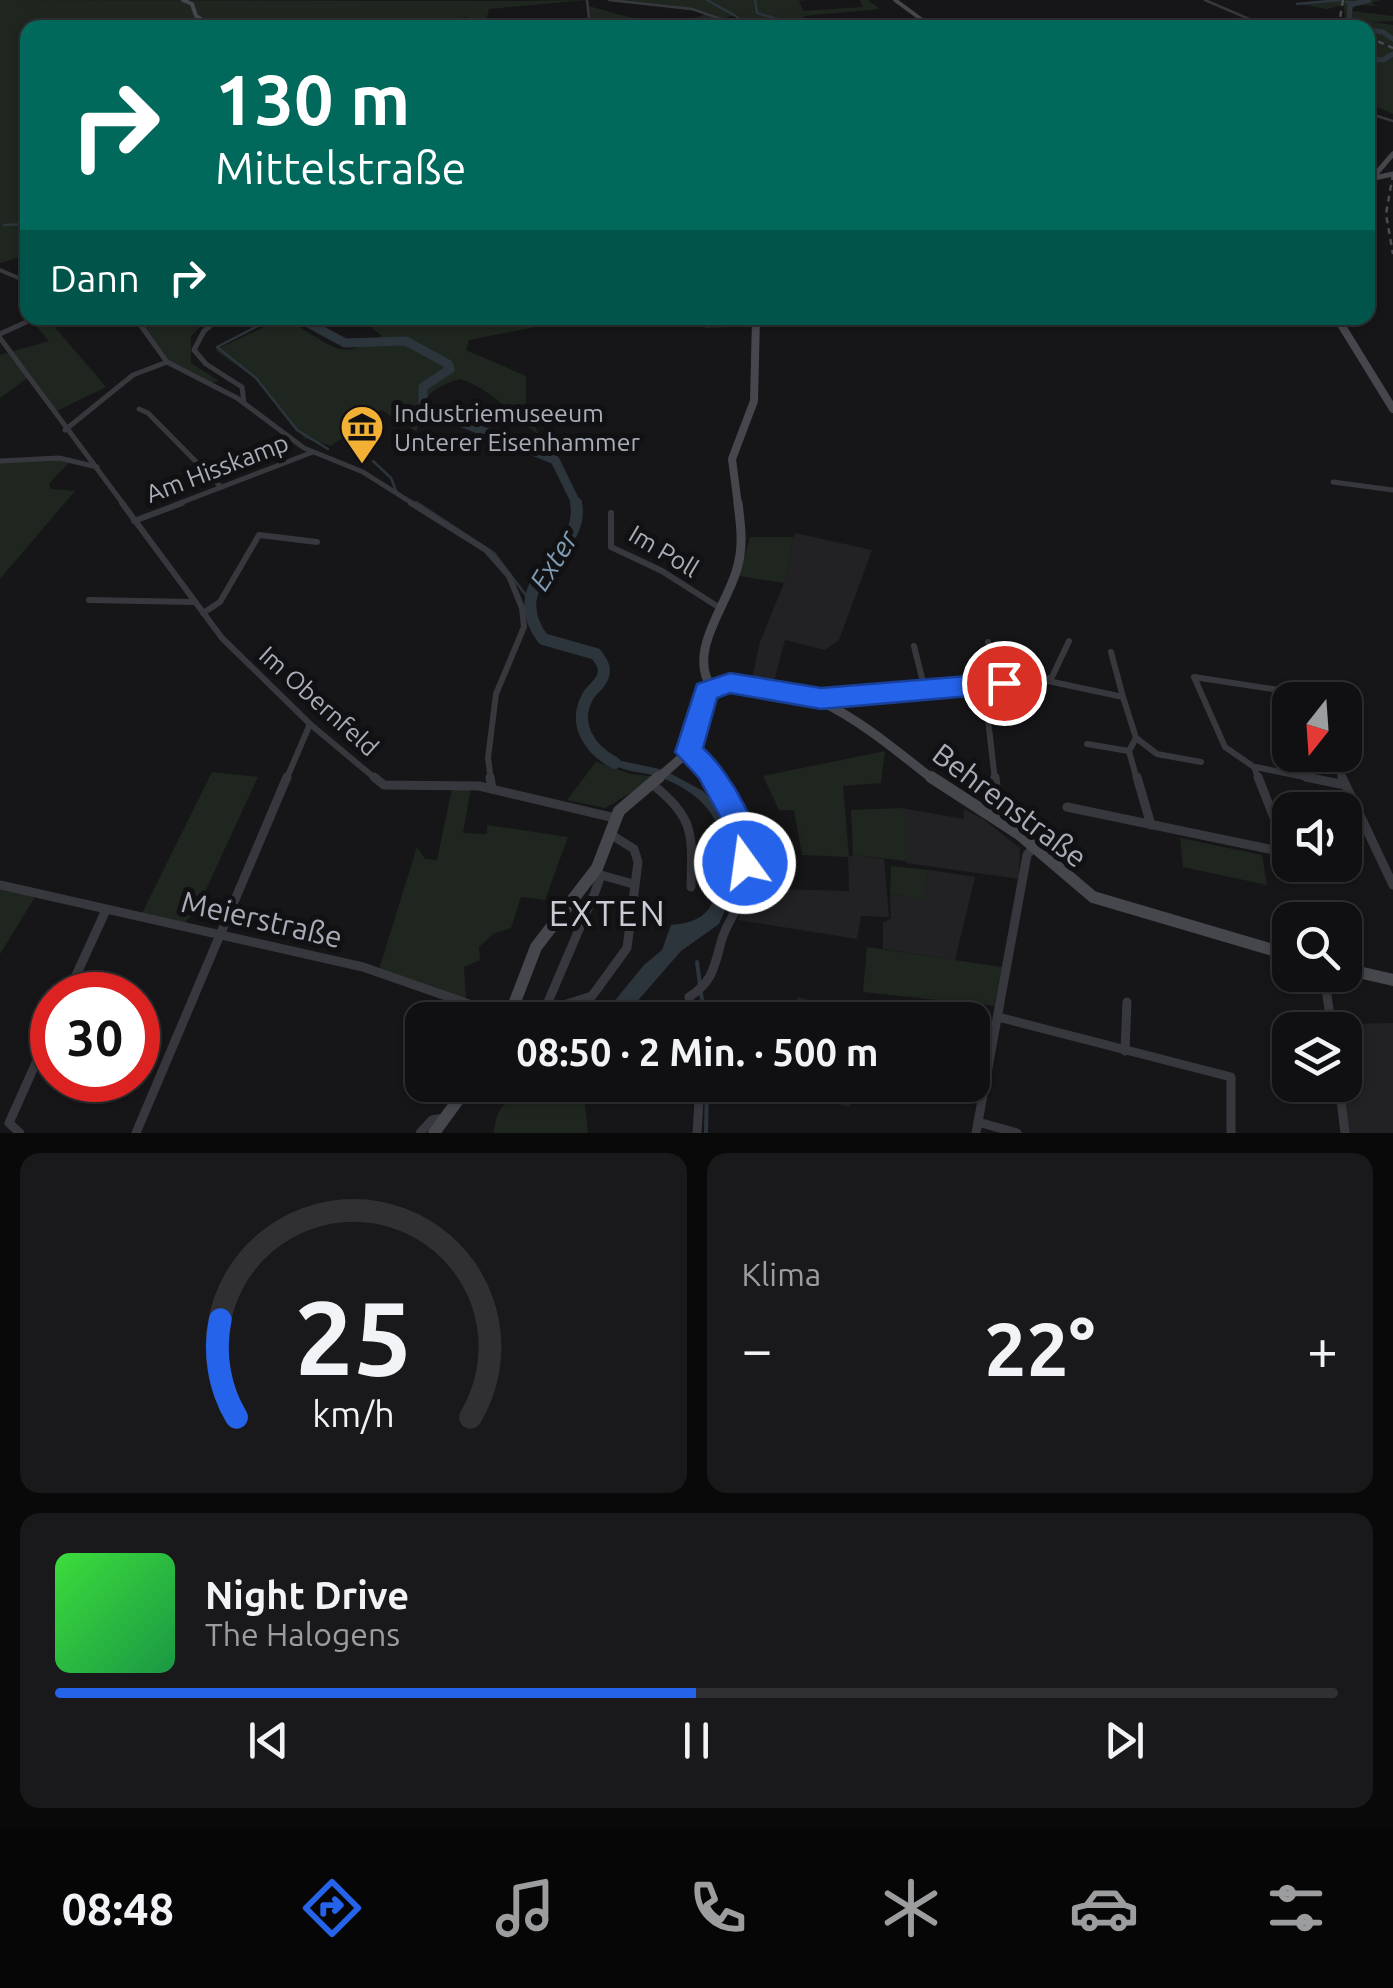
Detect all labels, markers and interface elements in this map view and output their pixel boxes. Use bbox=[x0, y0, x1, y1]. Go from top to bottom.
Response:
icon: right bbox=[50, 60, 180, 190]
text: 130 m bbox=[215, 60, 410, 138]
text: Mittelstraße bbox=[215, 142, 466, 193]
icon: right bbox=[160, 250, 215, 305]
text: Dann bbox=[50, 257, 140, 299]
place label: Industriemuseeum Unterer Eisenhammer bbox=[394, 399, 640, 456]
museum icon: Industriemuseeum Unterer Eisenhammer bbox=[339, 404, 385, 465]
street label: Am Hisskamp bbox=[142, 428, 292, 508]
street label: Im Poll bbox=[624, 519, 704, 583]
water label: Exter bbox=[523, 524, 584, 595]
street label: Im Obernfeld bbox=[254, 640, 384, 762]
pin bbox=[962, 641, 1047, 726]
icon: arrive bbox=[977, 656, 1032, 711]
north arrow bbox=[1272, 682, 1362, 772]
map controls bbox=[1272, 682, 1362, 1102]
street label: Behrenstraße bbox=[926, 736, 1094, 874]
button: sound bbox=[1272, 792, 1362, 882]
position arrow bbox=[693, 811, 797, 915]
street label: Meierstraße bbox=[178, 884, 346, 954]
district label: EXTEN bbox=[549, 893, 667, 933]
button: search bbox=[1272, 902, 1362, 992]
speed limit sign: 30 bbox=[30, 972, 160, 1102]
button: layers bbox=[1272, 1012, 1362, 1102]
text: 08:50 · 2 Min. · 500 m bbox=[516, 1031, 879, 1073]
text: Klima bbox=[742, 1256, 821, 1292]
text: 25 bbox=[295, 1278, 412, 1395]
text: 22° bbox=[984, 1306, 1095, 1390]
text: − bbox=[742, 1318, 773, 1379]
text: + bbox=[1307, 1318, 1338, 1379]
text: km/h bbox=[312, 1394, 395, 1434]
text: Night Drive bbox=[205, 1574, 409, 1616]
text: The Halogens bbox=[205, 1616, 400, 1652]
icon: previous bbox=[241, 1713, 296, 1768]
icon: pause bbox=[669, 1713, 724, 1768]
icon: next bbox=[1097, 1713, 1152, 1768]
icon: directions bbox=[297, 1873, 367, 1943]
icon: music bbox=[490, 1873, 560, 1943]
icon: phone bbox=[683, 1873, 753, 1943]
icon: climate bbox=[876, 1873, 946, 1943]
icon: car bbox=[1069, 1873, 1139, 1943]
icon: filters bbox=[1261, 1873, 1331, 1943]
text: 08:48 bbox=[61, 1883, 174, 1934]

